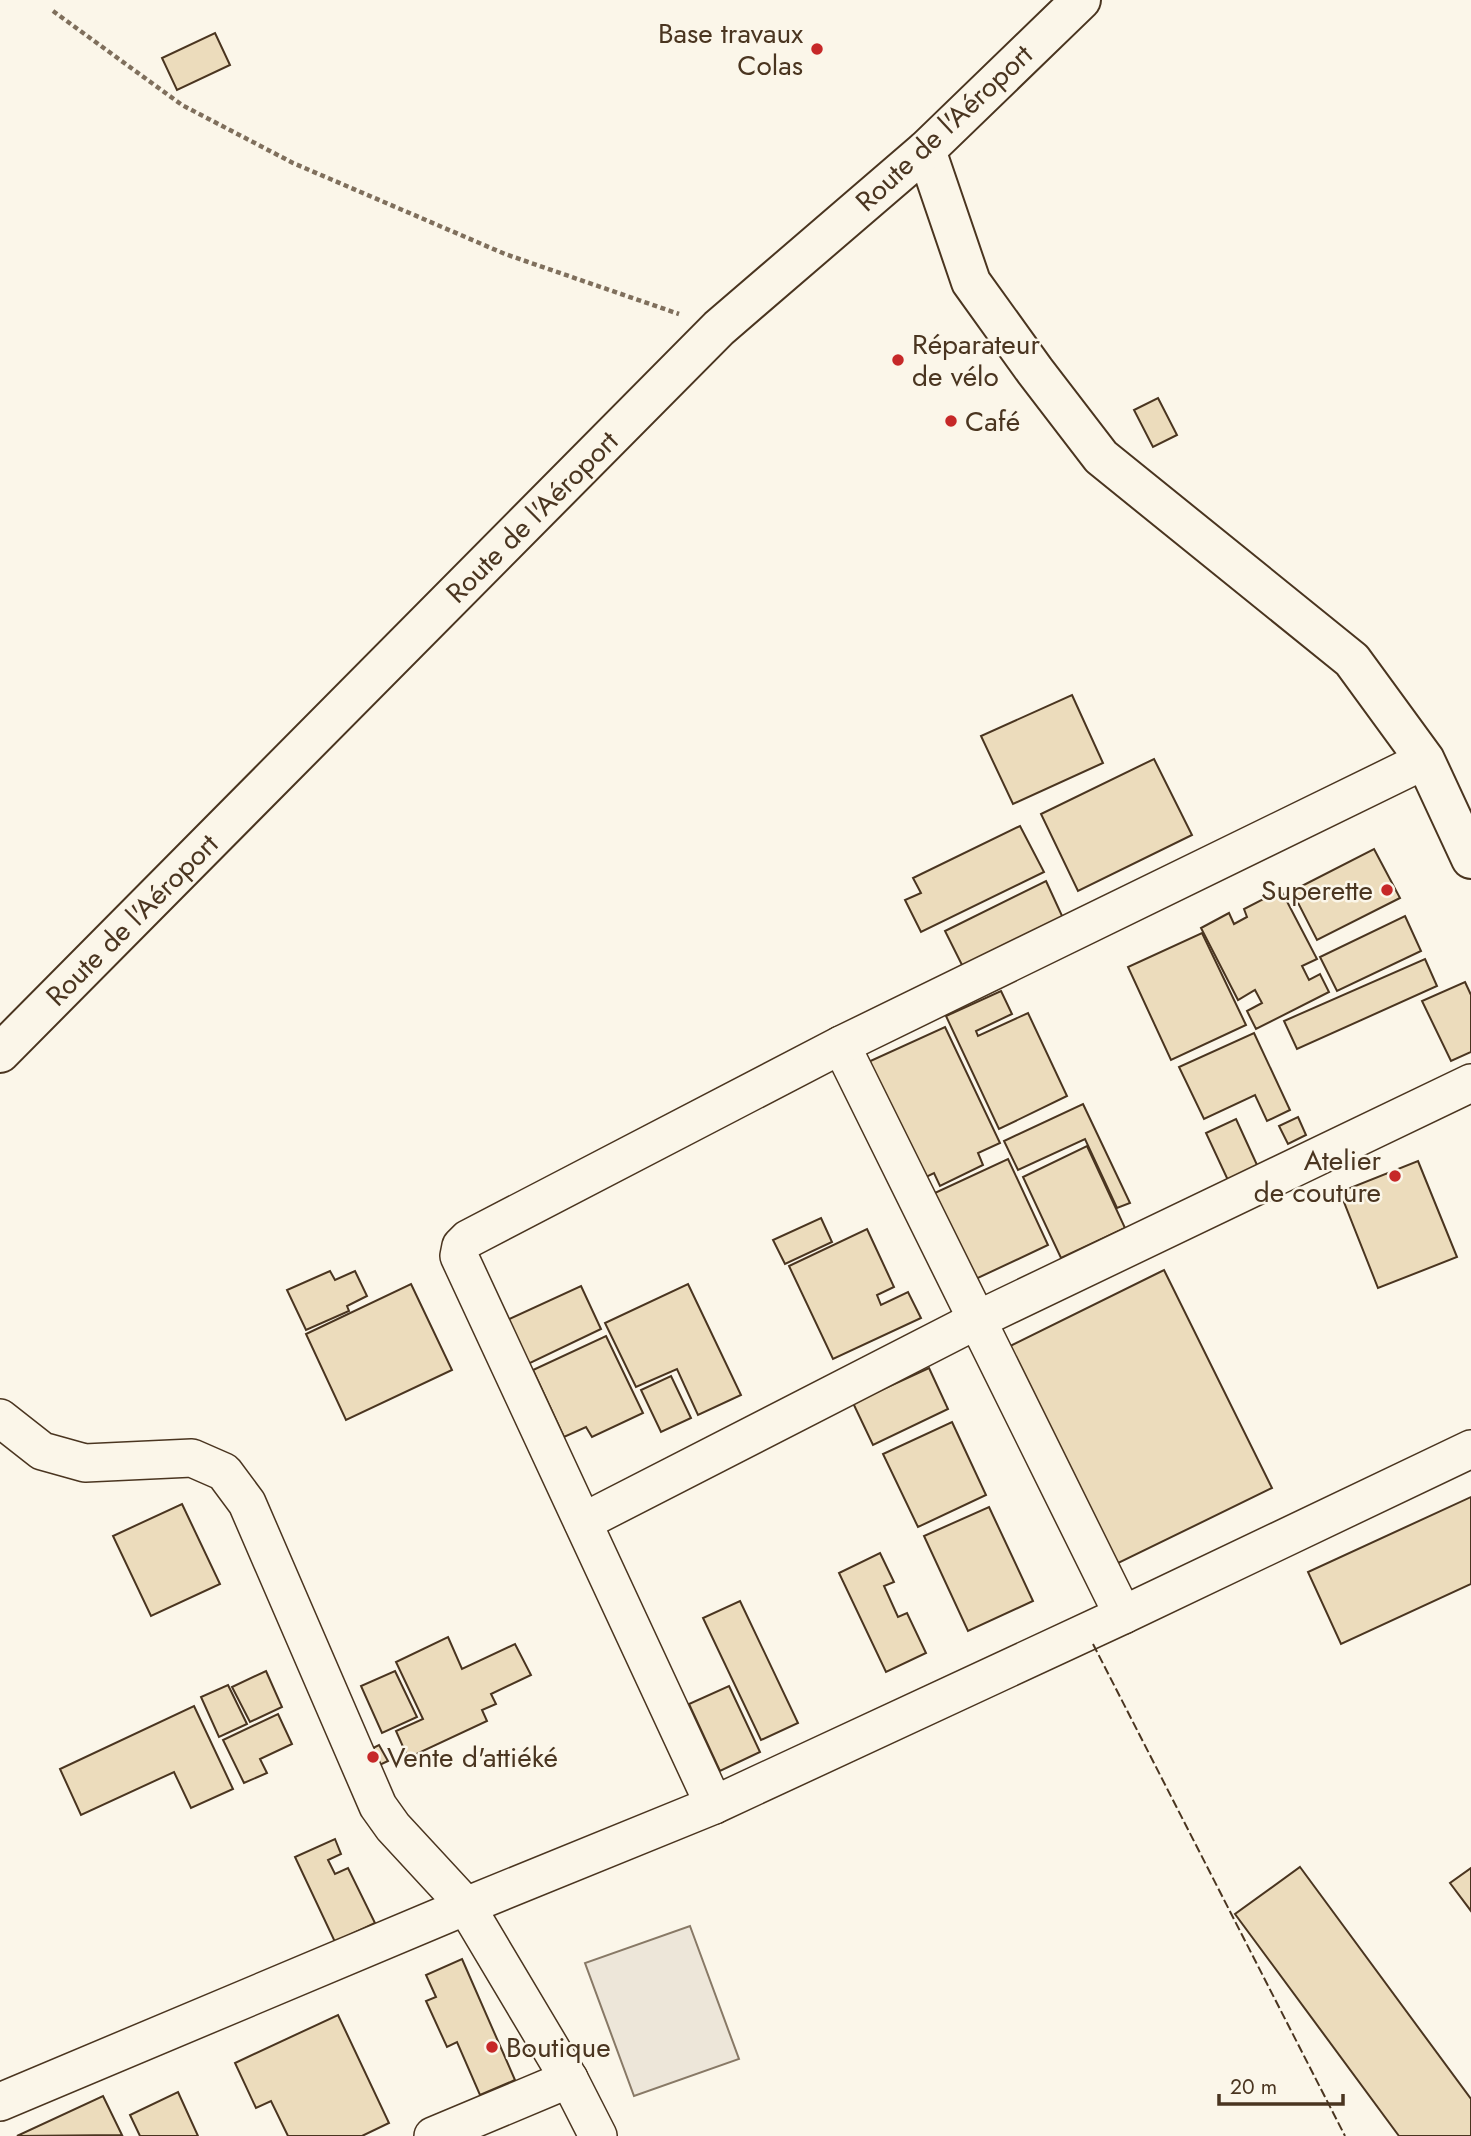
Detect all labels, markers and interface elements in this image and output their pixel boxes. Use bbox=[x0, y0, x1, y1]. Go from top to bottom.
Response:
place label: Base travaux Colas bbox=[658, 13, 803, 86]
street label: Route de l'Aéroport bbox=[846, 35, 1042, 221]
marker: Base travaux Colas bbox=[809, 41, 825, 57]
place label: Réparateur de vélo bbox=[912, 324, 1040, 397]
marker: Réparateur de vélo bbox=[890, 352, 906, 368]
place label: Café bbox=[965, 401, 1020, 442]
marker: Café bbox=[943, 413, 959, 429]
street label: Route de l'Aéroport bbox=[436, 421, 628, 613]
street label: Route de l'Aéroport bbox=[36, 824, 228, 1016]
place label: Superette bbox=[1261, 870, 1373, 911]
marker: Superette bbox=[1379, 882, 1395, 898]
place label: Atelier de couture bbox=[1254, 1140, 1381, 1213]
marker: Atelier de couture bbox=[1387, 1168, 1403, 1184]
place label: Vente d'attiéké bbox=[387, 1737, 558, 1778]
marker: Vente d'attiéké bbox=[365, 1749, 381, 1765]
place label: Boutique bbox=[506, 2027, 611, 2068]
marker: Boutique bbox=[484, 2039, 500, 2055]
scale bar bbox=[1219, 2062, 1343, 2106]
text: 20 m bbox=[1230, 2072, 1277, 2102]

